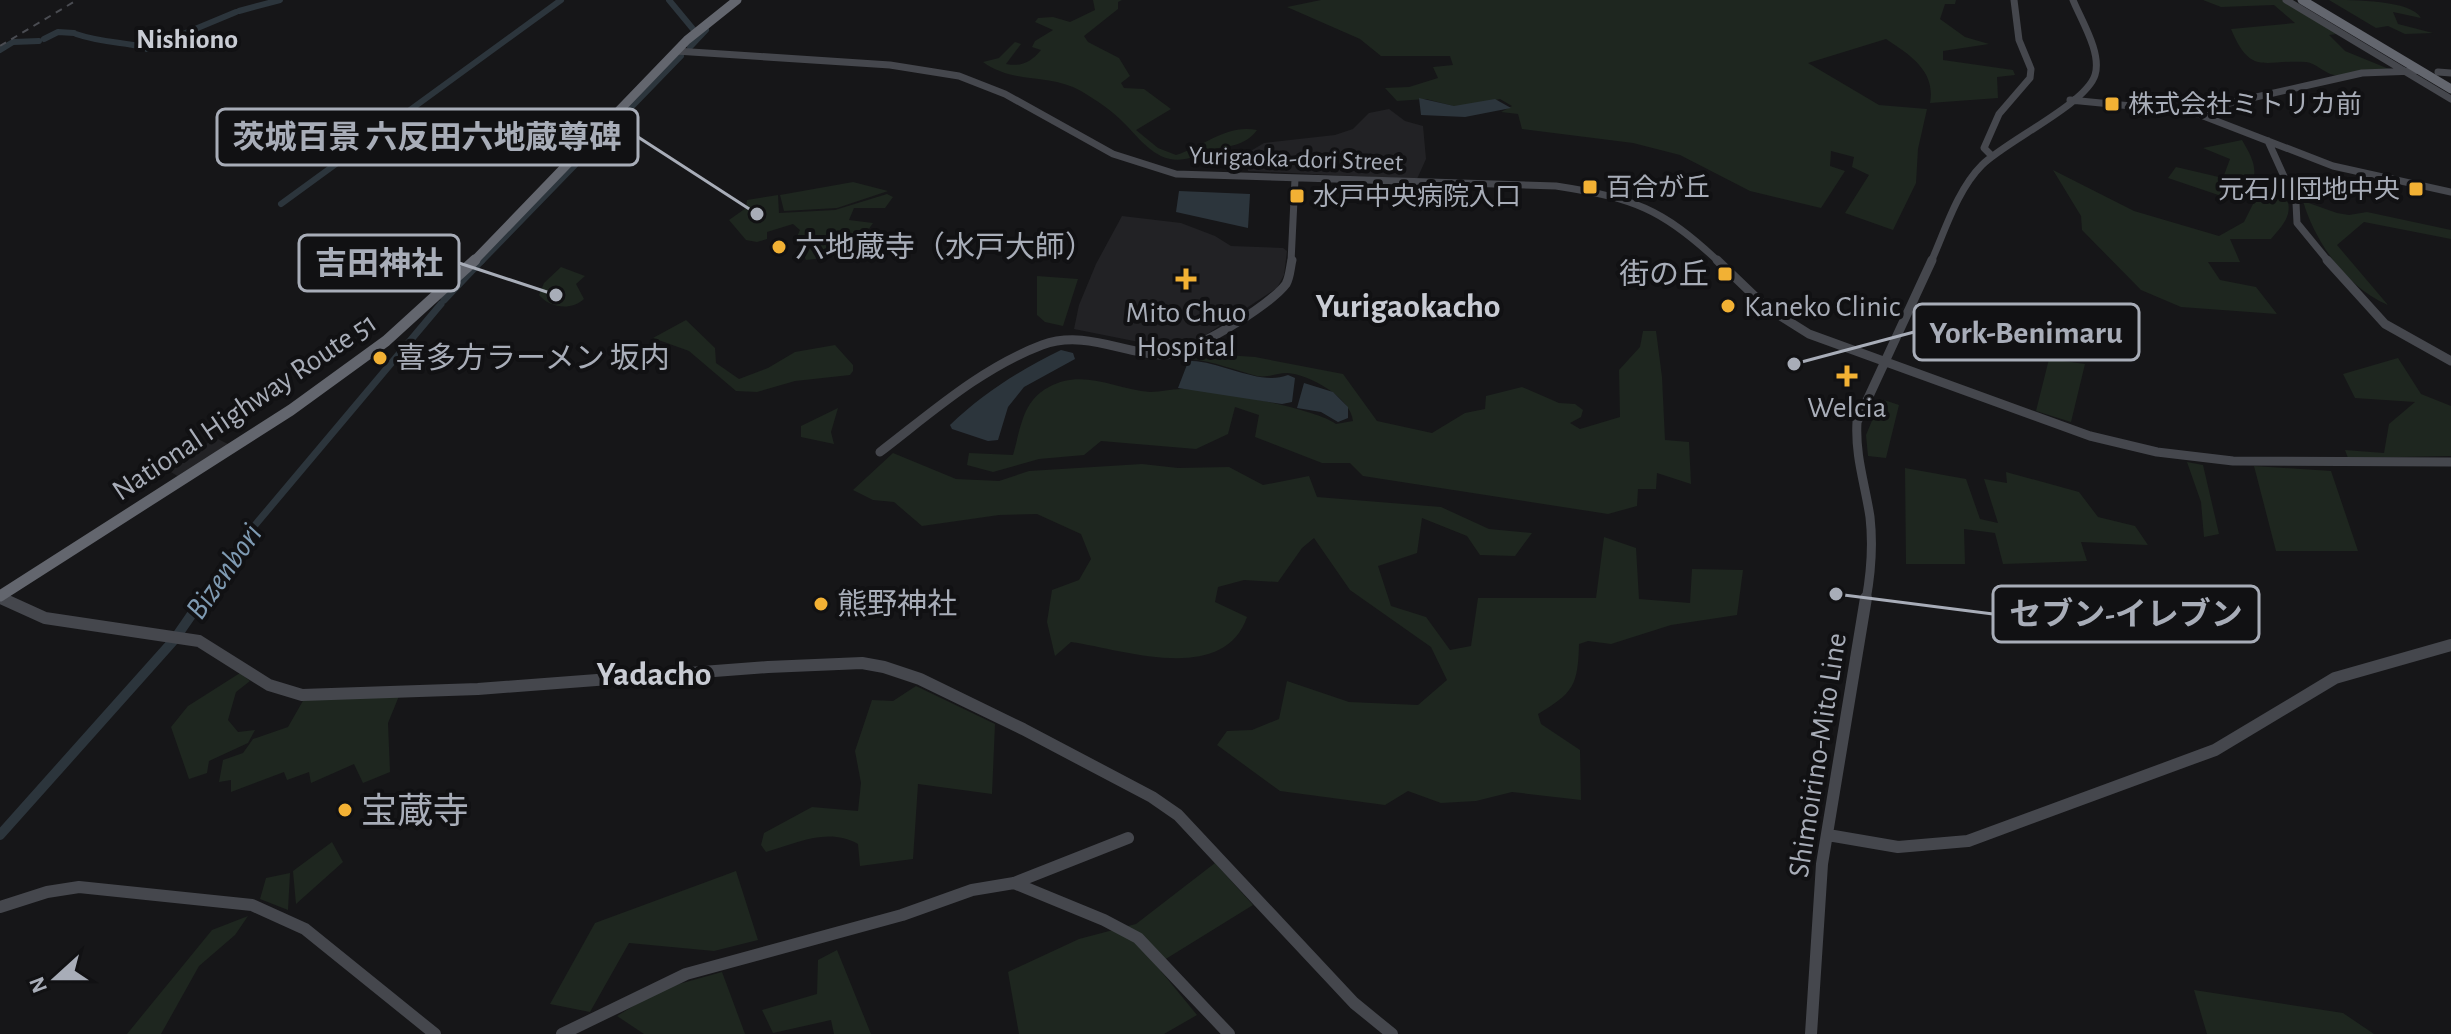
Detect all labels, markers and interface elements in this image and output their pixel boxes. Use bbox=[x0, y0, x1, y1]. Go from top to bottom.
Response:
district label: Nishiono bbox=[136, 26, 238, 54]
place label: 株式会社ミトリカ前 bbox=[2128, 91, 2362, 118]
marker: 株式会社ミトリカ前 bbox=[2103, 95, 2121, 113]
callout: 茨城百景 六反田六地蔵尊碑 bbox=[217, 109, 638, 165]
text: 茨城百景 六反田六地蔵尊碑 bbox=[233, 120, 621, 154]
street label: Yurigaoka-dori Street bbox=[1188, 142, 1404, 176]
place label: 百合が丘 bbox=[1606, 173, 1710, 201]
place label: 元石川団地中央 bbox=[2218, 176, 2400, 203]
marker: 百合が丘 bbox=[1581, 178, 1599, 196]
marker: 元石川団地中央 bbox=[2407, 180, 2425, 198]
place label: 水戸中央病院入口 bbox=[1313, 183, 1521, 210]
marker: 水戸中央病院入口 bbox=[1288, 187, 1306, 205]
place label: 六地蔵寺（水戸大師） bbox=[795, 231, 1095, 263]
callout: 吉田神社 bbox=[299, 235, 459, 291]
marker: 六地蔵寺（水戸大師） bbox=[770, 238, 788, 256]
text: 吉田神社 bbox=[315, 247, 443, 280]
place label: 街の丘 bbox=[1619, 259, 1709, 290]
marker: 街の丘 bbox=[1716, 265, 1734, 283]
marker: Mito Chuo Hospital bbox=[1175, 268, 1197, 290]
district label: Yurigaokacho bbox=[1315, 290, 1501, 324]
place label: Kaneko Clinic bbox=[1744, 292, 1901, 322]
marker: Kaneko Clinic bbox=[1719, 297, 1737, 315]
place label: Mito Chuo Hospital bbox=[1126, 298, 1246, 362]
callout: York-Benimaru bbox=[1914, 304, 2139, 360]
street label: National Highway Route 51 bbox=[107, 307, 382, 506]
text: York-Benimaru bbox=[1929, 317, 2123, 349]
place label: 喜多方ラーメン 坂内 bbox=[396, 342, 670, 374]
marker: 喜多方ラーメン 坂内 bbox=[371, 349, 389, 367]
marker: Welcia bbox=[1838, 367, 1856, 385]
place label: Welcia bbox=[1807, 393, 1887, 423]
water label: Bizenbori bbox=[180, 518, 268, 625]
callout: セブン-イレブン bbox=[1993, 586, 2259, 642]
place label: 熊野神社 bbox=[837, 588, 957, 620]
marker: 熊野神社 bbox=[812, 595, 830, 613]
text: セブン-イレブン bbox=[2009, 597, 2243, 631]
street label: Shimoirino-Mito Line bbox=[1784, 631, 1852, 879]
district label: Yadacho bbox=[596, 658, 712, 692]
place label: 宝蔵寺 bbox=[361, 792, 469, 830]
marker: 宝蔵寺 bbox=[336, 801, 354, 819]
north arrow bbox=[16, 938, 96, 1018]
text: N bbox=[25, 974, 51, 996]

